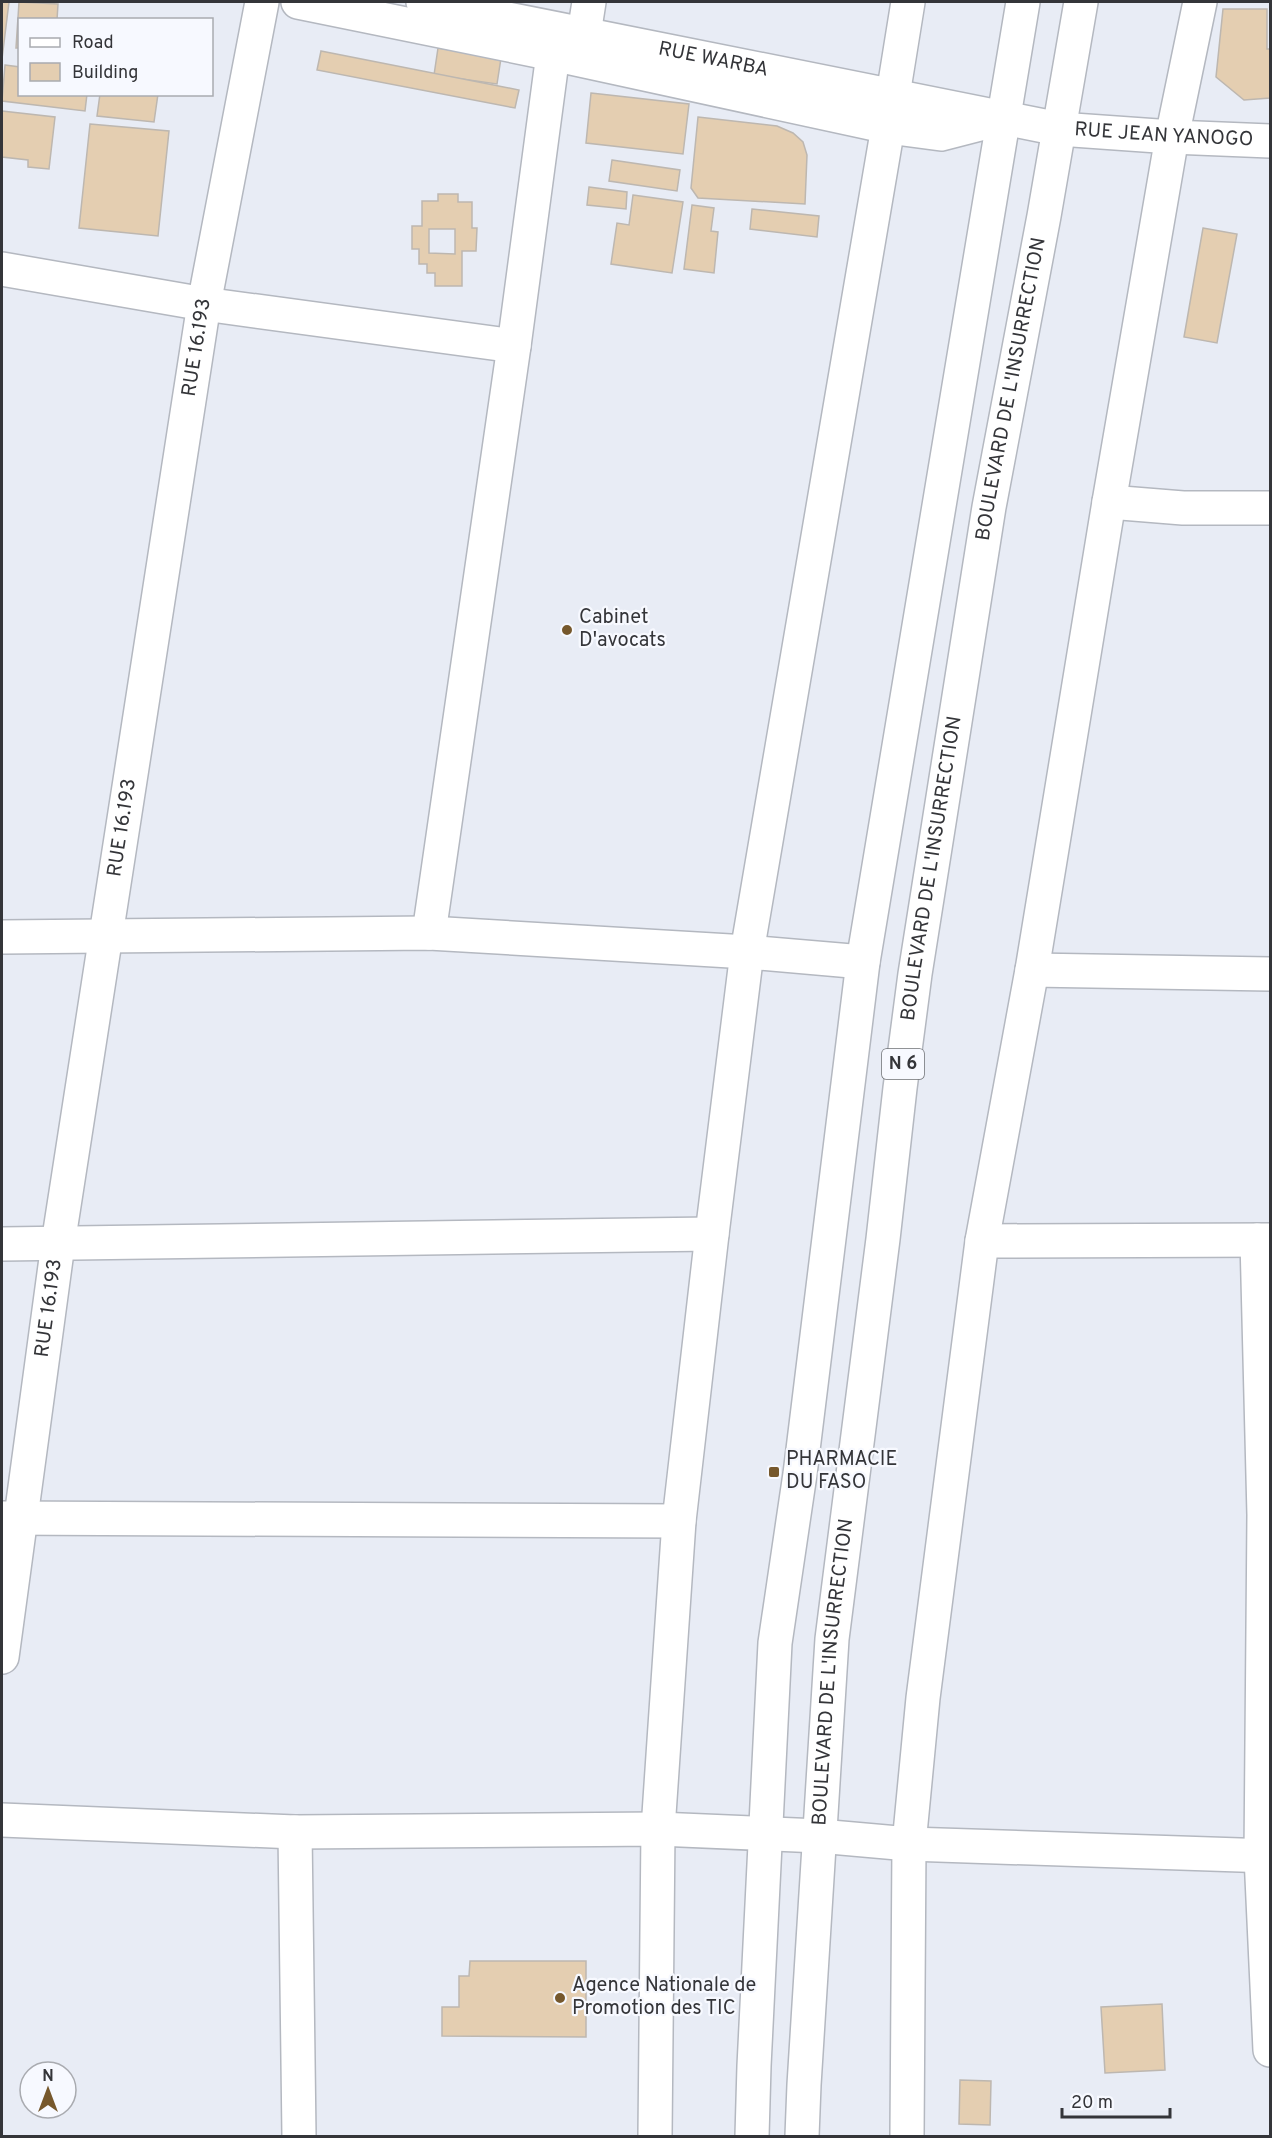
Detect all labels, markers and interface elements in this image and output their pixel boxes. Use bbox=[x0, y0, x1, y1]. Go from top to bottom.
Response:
legend bbox=[18, 18, 213, 96]
text: Road bbox=[72, 32, 114, 55]
street label: RUE WARBA bbox=[656, 36, 771, 84]
text: Building bbox=[72, 62, 138, 85]
street label: RUE JEAN YANOGO bbox=[1073, 117, 1254, 153]
street label: BOULEVARD DE L'INSURRECTION bbox=[971, 235, 1053, 543]
street label: RUE 16.193 bbox=[177, 297, 218, 398]
place label: Cabinet D'avocats bbox=[579, 605, 666, 654]
marker: Cabinet D'avocats bbox=[560, 623, 574, 637]
street label: BOULEVARD DE L'INSURRECTION bbox=[896, 714, 969, 1023]
street label: RUE 16.193 bbox=[102, 777, 143, 879]
road number: N 6 bbox=[882, 1049, 924, 1079]
street label: RUE 16.193 bbox=[30, 1257, 69, 1359]
place label: PHARMACIE DU FASO bbox=[786, 1447, 897, 1496]
marker: PHARMACIE DU FASO bbox=[767, 1465, 781, 1479]
street label: BOULEVARD DE L'INSURRECTION bbox=[807, 1517, 860, 1827]
place label: Agence Nationale de Promotion des TIC bbox=[572, 1973, 756, 2022]
marker: Agence Nationale de Promotion des TIC bbox=[553, 1991, 567, 2005]
north arrow bbox=[18, 2060, 78, 2120]
text: N bbox=[42, 2067, 54, 2087]
scale bar bbox=[1062, 2081, 1170, 2119]
text: 20 m bbox=[1071, 2092, 1113, 2115]

